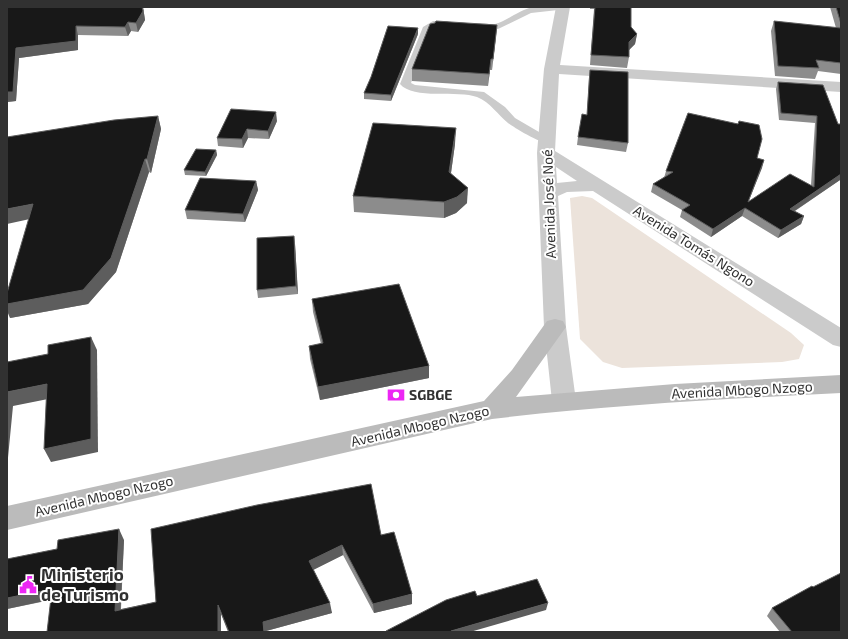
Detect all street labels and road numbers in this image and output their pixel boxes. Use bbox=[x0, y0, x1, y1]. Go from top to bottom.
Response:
street label: Avenida José Noé bbox=[538, 149, 559, 259]
street label: Avenida Tomás Ngono bbox=[630, 201, 758, 290]
street label: Avenida Mbogo Nzogo bbox=[671, 377, 813, 402]
street label: Avenida Mbogo Nzogo bbox=[349, 401, 491, 450]
street label: Avenida Mbogo Nzogo bbox=[33, 471, 175, 520]

